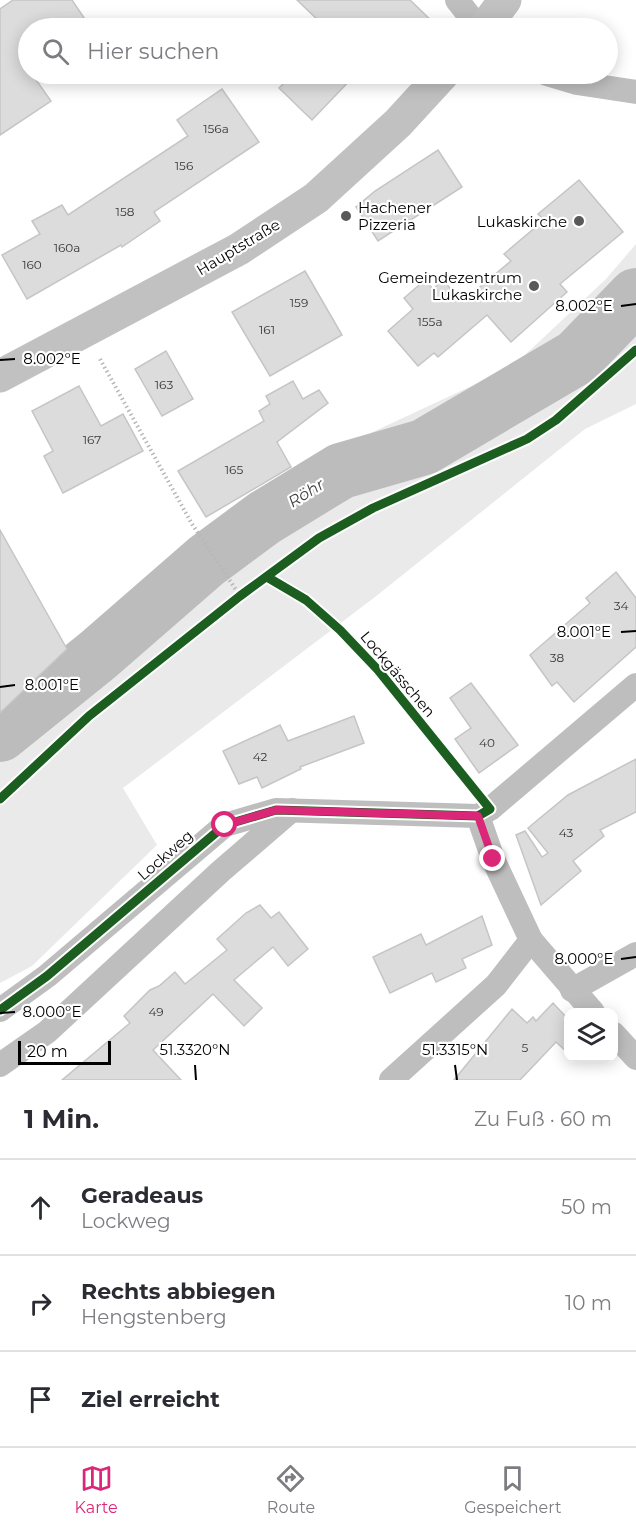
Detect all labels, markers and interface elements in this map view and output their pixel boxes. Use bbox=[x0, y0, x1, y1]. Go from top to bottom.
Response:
search box bbox=[18, 18, 618, 84]
icon: search bbox=[39, 35, 72, 68]
text: Hier suchen bbox=[87, 38, 219, 65]
house number: 156a bbox=[203, 121, 229, 136]
house number: 156 bbox=[175, 158, 193, 173]
place label: Hachener Pizzeria bbox=[358, 198, 432, 234]
house number: 158 bbox=[116, 204, 135, 219]
marker: Hachener Pizzeria bbox=[339, 209, 353, 223]
place label: Lukaskirche bbox=[477, 212, 567, 231]
marker: Lukaskirche bbox=[572, 214, 586, 228]
street label: Hauptstraße bbox=[193, 215, 283, 279]
house number: 160a bbox=[54, 240, 80, 255]
house number: 160 bbox=[22, 257, 42, 272]
place label: Gemeindezentrum Lukaskirche bbox=[378, 268, 522, 304]
marker: Gemeindezentrum Lukaskirche bbox=[527, 279, 541, 293]
house number: 159 bbox=[290, 295, 308, 310]
text: 8.002°E bbox=[555, 296, 613, 315]
house number: 155a bbox=[418, 314, 442, 329]
house number: 161 bbox=[259, 322, 275, 337]
text: 8.002°E bbox=[23, 349, 81, 368]
house number: 163 bbox=[155, 377, 173, 392]
house number: 167 bbox=[83, 432, 101, 447]
house number: 165 bbox=[225, 462, 243, 477]
water label: Röhr bbox=[284, 474, 328, 511]
house number: 34 bbox=[614, 598, 628, 613]
text: 8.001°E bbox=[557, 622, 611, 641]
street label: Lockgässchen bbox=[356, 627, 440, 721]
house number: 38 bbox=[550, 650, 565, 665]
text: 8.001°E bbox=[25, 675, 79, 694]
house number: 40 bbox=[479, 735, 495, 750]
house number: 42 bbox=[253, 749, 268, 764]
route start bbox=[211, 811, 237, 837]
house number: 43 bbox=[559, 825, 573, 840]
street label: Lockweg bbox=[133, 826, 197, 884]
route end bbox=[479, 845, 505, 871]
text: 8.000°E bbox=[555, 949, 613, 968]
text: 8.000°E bbox=[23, 1002, 81, 1021]
house number: 49 bbox=[148, 1004, 164, 1019]
map controls bbox=[564, 1008, 618, 1062]
button: layers bbox=[564, 1008, 618, 1062]
scale bar bbox=[18, 1038, 111, 1066]
text: 51.3320°N bbox=[160, 1040, 230, 1059]
text: 51.3315°N bbox=[422, 1040, 488, 1059]
house number: 5 bbox=[522, 1040, 529, 1055]
text: 20 m bbox=[27, 1042, 68, 1061]
text: 1 Min. bbox=[24, 1103, 99, 1135]
text: Zu Fuß · 60 m bbox=[474, 1107, 612, 1131]
text: Geradeaus bbox=[81, 1182, 203, 1209]
icon: ahead bbox=[24, 1191, 57, 1224]
text: 50 m bbox=[561, 1195, 612, 1219]
text: Lockweg bbox=[81, 1209, 171, 1233]
text: Rechts abbiegen bbox=[81, 1278, 276, 1305]
icon: right bbox=[24, 1287, 57, 1320]
text: 10 m bbox=[565, 1291, 612, 1315]
text: Hengstenberg bbox=[81, 1305, 227, 1329]
icon: arrive bbox=[24, 1383, 57, 1416]
text: Ziel erreicht bbox=[81, 1386, 220, 1413]
tab: Karte bbox=[75, 1462, 118, 1517]
tab: Route bbox=[267, 1462, 315, 1517]
tab: Gespeichert bbox=[464, 1462, 561, 1517]

